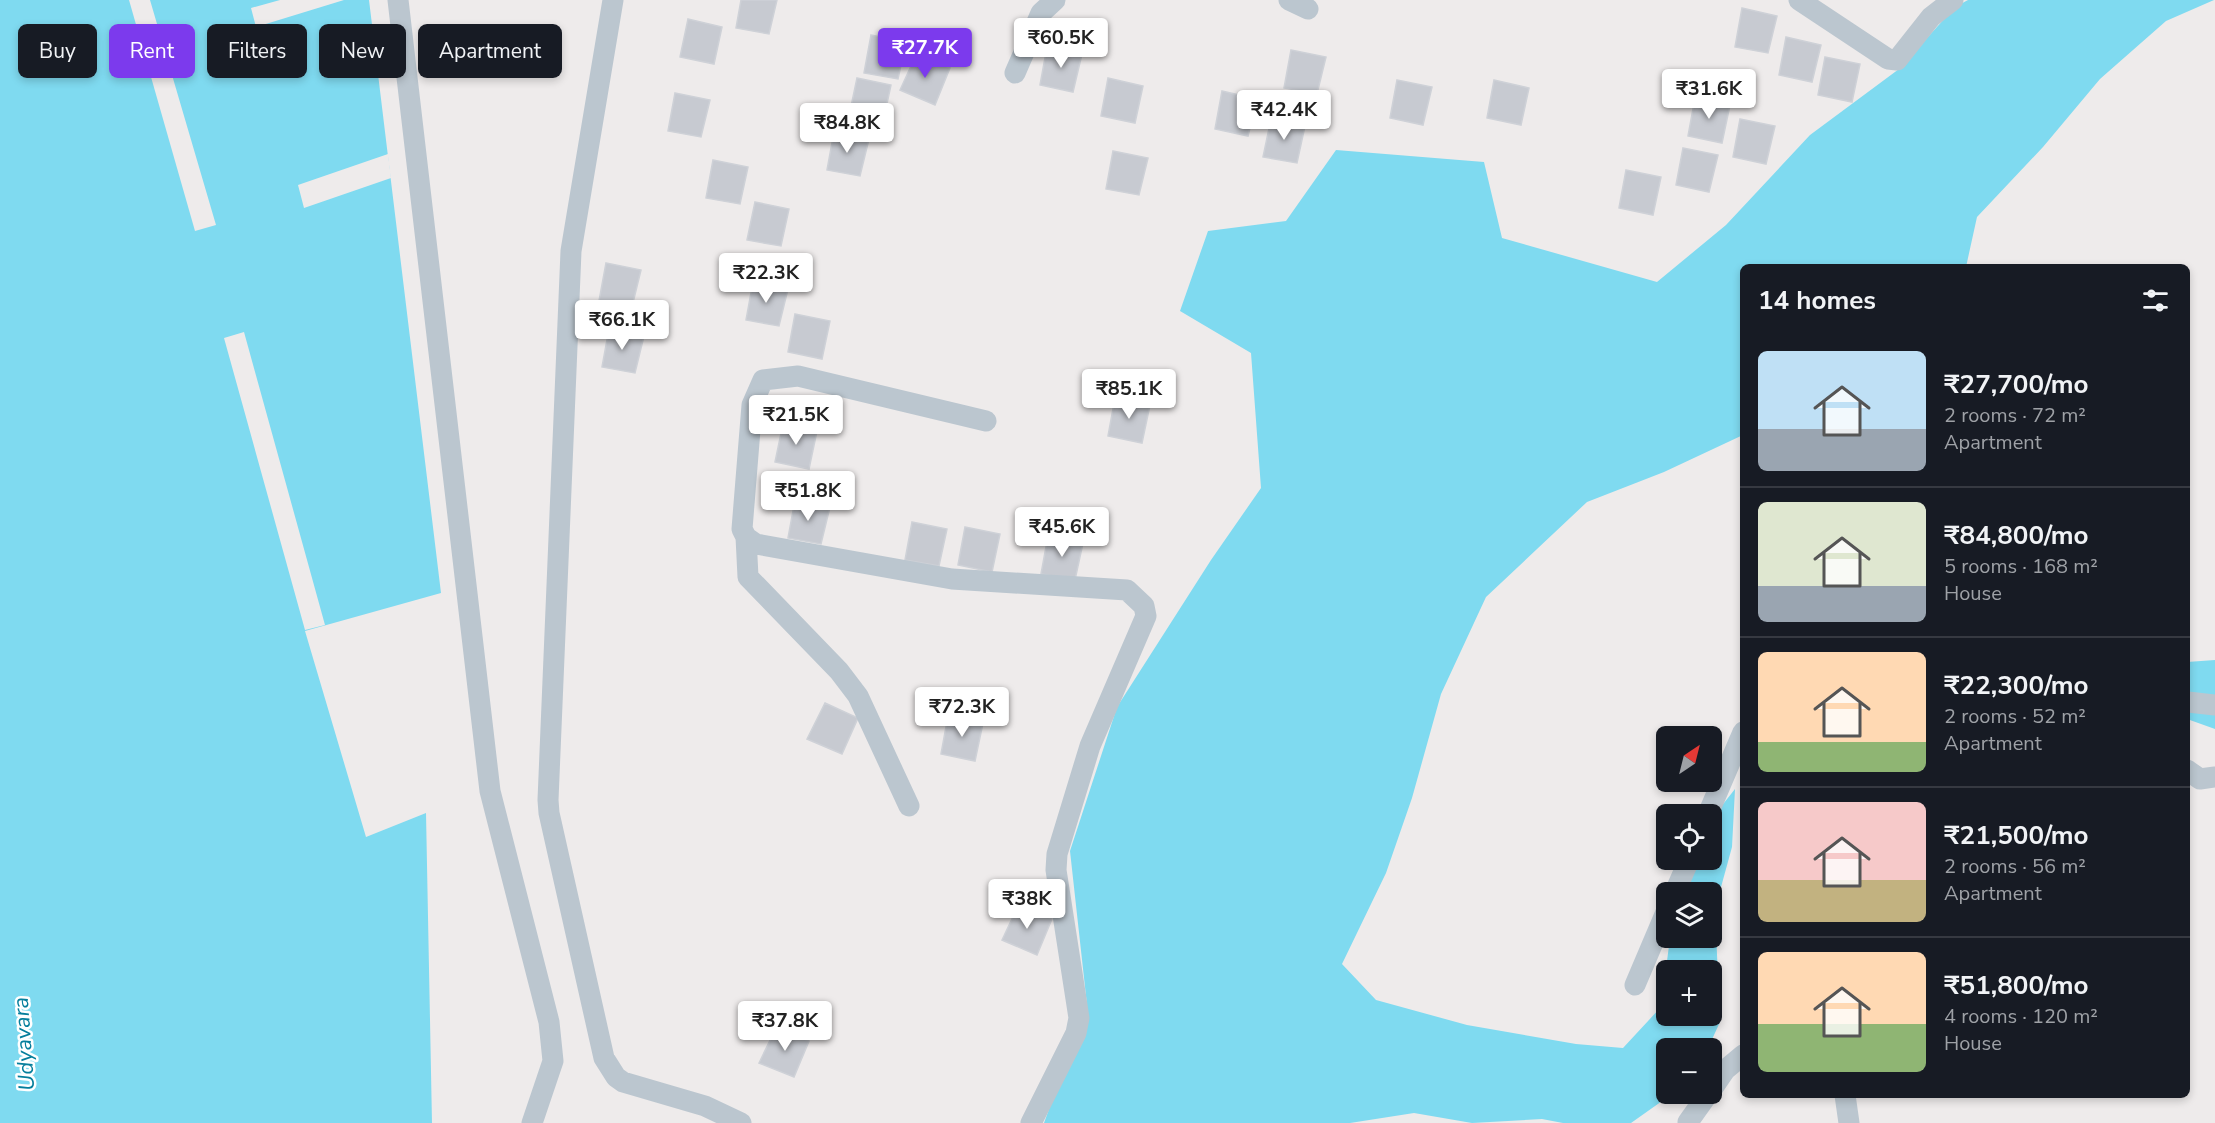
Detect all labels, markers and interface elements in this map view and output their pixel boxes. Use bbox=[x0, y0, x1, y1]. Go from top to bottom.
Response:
pin: ₹60.5K bbox=[1012, 18, 1110, 69]
chip: Buy bbox=[18, 24, 97, 78]
chip: Rent bbox=[109, 24, 195, 78]
chip: Filters bbox=[207, 24, 307, 78]
chip: New bbox=[319, 24, 406, 78]
chip: Apartment bbox=[418, 24, 562, 78]
text: ₹60.5K bbox=[1028, 24, 1094, 51]
pin: ₹27.7K bbox=[876, 28, 974, 79]
text: ₹27.7K bbox=[892, 34, 958, 61]
pin: ₹31.6K bbox=[1660, 69, 1758, 120]
text: ₹31.6K bbox=[1676, 75, 1742, 102]
pin: ₹42.4K bbox=[1235, 90, 1333, 141]
text: ₹42.4K bbox=[1251, 96, 1317, 123]
pin: ₹84.8K bbox=[798, 103, 896, 154]
text: ₹84.8K bbox=[814, 109, 880, 136]
pin: ₹22.3K bbox=[717, 253, 815, 304]
text: ₹22.3K bbox=[733, 259, 799, 286]
text: 14 homes bbox=[1758, 283, 1876, 318]
icon: filters bbox=[2139, 284, 2172, 317]
pin: ₹66.1K bbox=[573, 300, 671, 351]
text: ₹66.1K bbox=[589, 306, 655, 333]
text: ₹27,700/mo bbox=[1944, 367, 2088, 402]
pin: ₹85.1K bbox=[1080, 369, 1178, 420]
text: ₹85.1K bbox=[1096, 375, 1162, 402]
icon: home bbox=[1806, 375, 1878, 447]
pin: ₹21.5K bbox=[747, 395, 845, 446]
text: ₹21.5K bbox=[763, 401, 829, 428]
text: 2 rooms · 72 m² bbox=[1944, 402, 2086, 429]
text: Apartment bbox=[1944, 429, 2042, 456]
pin: ₹51.8K bbox=[759, 471, 857, 522]
text: ₹51.8K bbox=[775, 477, 841, 504]
pin: ₹45.6K bbox=[1013, 507, 1111, 558]
text: ₹45.6K bbox=[1029, 513, 1095, 540]
text: ₹84,800/mo bbox=[1944, 518, 2088, 553]
icon: home bbox=[1806, 526, 1878, 598]
text: 5 rooms · 168 m² bbox=[1944, 553, 2098, 580]
text: House bbox=[1944, 580, 2002, 607]
text: ₹22,300/mo bbox=[1944, 668, 2088, 703]
icon: home bbox=[1806, 676, 1878, 748]
pin: ₹72.3K bbox=[913, 687, 1011, 738]
text: ₹72.3K bbox=[929, 693, 995, 720]
text: 2 rooms · 52 m² bbox=[1944, 703, 2086, 730]
north arrow bbox=[1656, 726, 1722, 792]
map controls bbox=[1656, 726, 1722, 1104]
text: Apartment bbox=[1944, 730, 2042, 757]
button: locate bbox=[1656, 804, 1722, 870]
text: ₹21,500/mo bbox=[1944, 818, 2088, 853]
icon: home bbox=[1806, 826, 1878, 898]
text: 2 rooms · 56 m² bbox=[1944, 853, 2086, 880]
pin: ₹38K bbox=[991, 879, 1063, 930]
text: Apartment bbox=[1944, 880, 2042, 907]
button: layers bbox=[1656, 882, 1722, 948]
text: ₹38K bbox=[1002, 885, 1052, 912]
button: + bbox=[1656, 960, 1722, 1026]
text: ₹51,800/mo bbox=[1944, 968, 2088, 1003]
icon: home bbox=[1806, 976, 1878, 1048]
water label: Udyavara bbox=[6, 996, 42, 1092]
pin: ₹37.8K bbox=[736, 1001, 834, 1052]
text: 4 rooms · 120 m² bbox=[1944, 1003, 2098, 1030]
text: ₹37.8K bbox=[752, 1007, 818, 1034]
text: House bbox=[1944, 1030, 2002, 1057]
button: − bbox=[1656, 1038, 1722, 1104]

